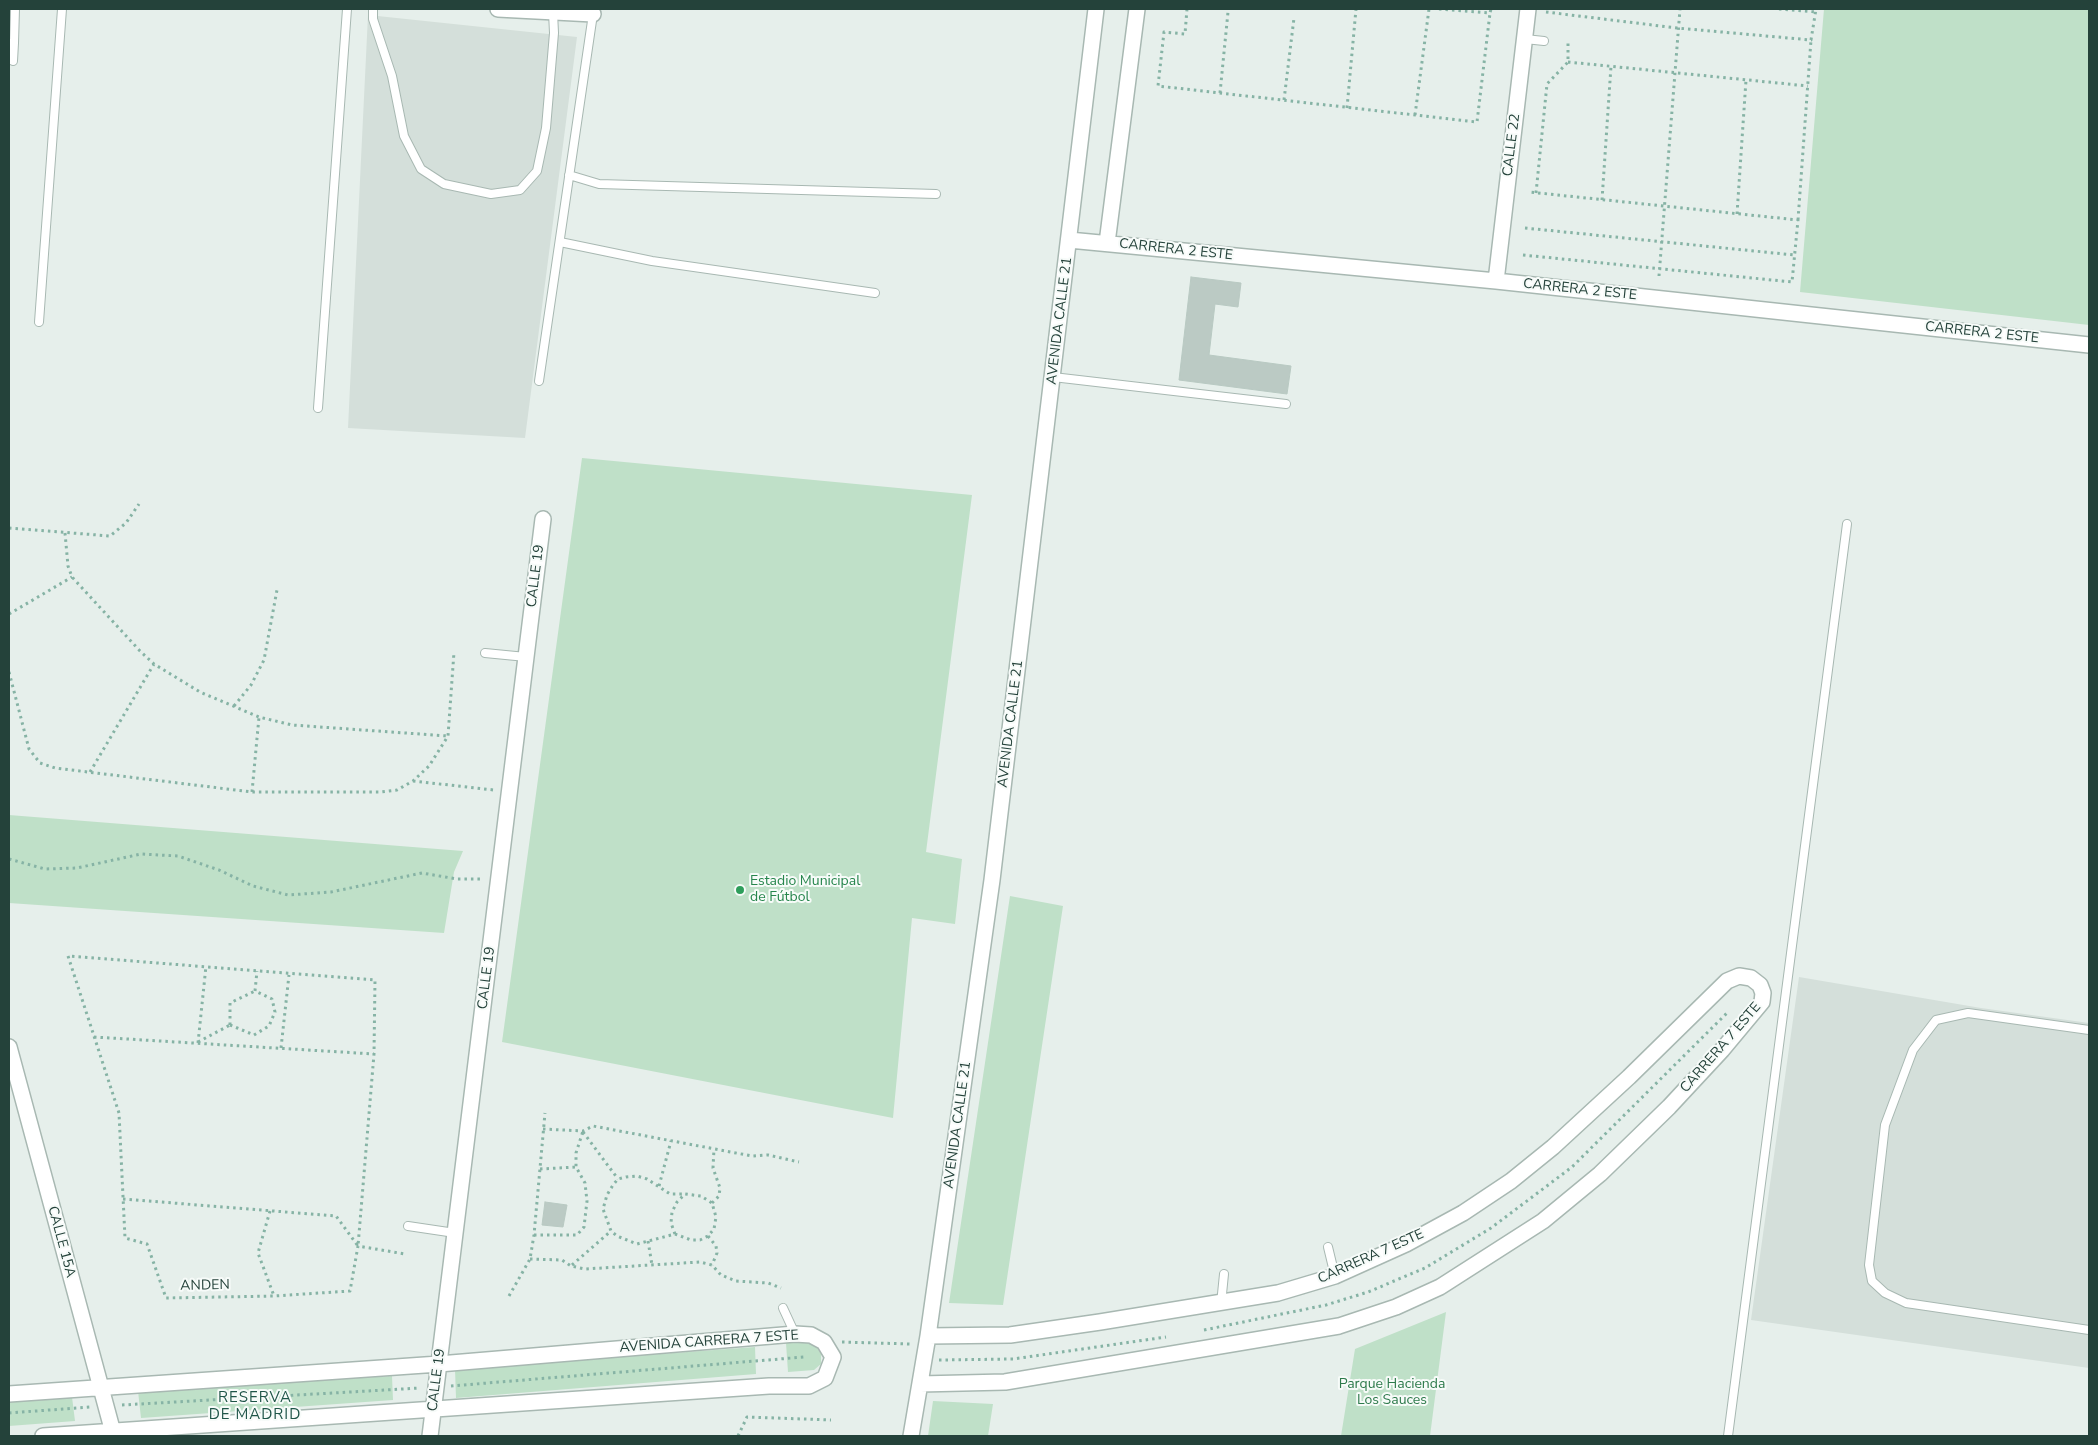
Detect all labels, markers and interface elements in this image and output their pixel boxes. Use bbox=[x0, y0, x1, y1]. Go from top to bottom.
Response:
street label: CALLE 22 bbox=[1500, 113, 1524, 177]
street label: CARRERA 2 ESTE bbox=[1118, 236, 1234, 264]
street label: AVENIDA CALLE 21 bbox=[1044, 256, 1076, 386]
street label: CARRERA 2 ESTE bbox=[1522, 276, 1638, 304]
street label: CARRERA 2 ESTE bbox=[1924, 319, 2040, 347]
street label: CALLE 19 bbox=[524, 544, 548, 608]
street label: AVENIDA CALLE 21 bbox=[995, 659, 1027, 789]
place label: Estadio Municipal de Fútbol bbox=[750, 874, 860, 906]
marker: Estadio Municipal de Fútbol bbox=[734, 884, 746, 896]
street label: CALLE 19 bbox=[475, 946, 499, 1010]
street label: CARRERA 7 ESTE bbox=[1677, 999, 1765, 1097]
street label: AVENIDA CALLE 21 bbox=[941, 1060, 975, 1190]
street label: CALLE 15A bbox=[43, 1204, 79, 1280]
street label: CARRERA 7 ESTE bbox=[1315, 1226, 1427, 1288]
street label: ANDEN bbox=[180, 1277, 230, 1295]
street label: AVENIDA CARRERA 7 ESTE bbox=[619, 1327, 799, 1357]
street label: CALLE 19 bbox=[425, 1348, 449, 1412]
park label: Parque Hacienda Los Sauces bbox=[1339, 1377, 1445, 1410]
district label: RESERVA DE MADRID bbox=[208, 1389, 302, 1424]

